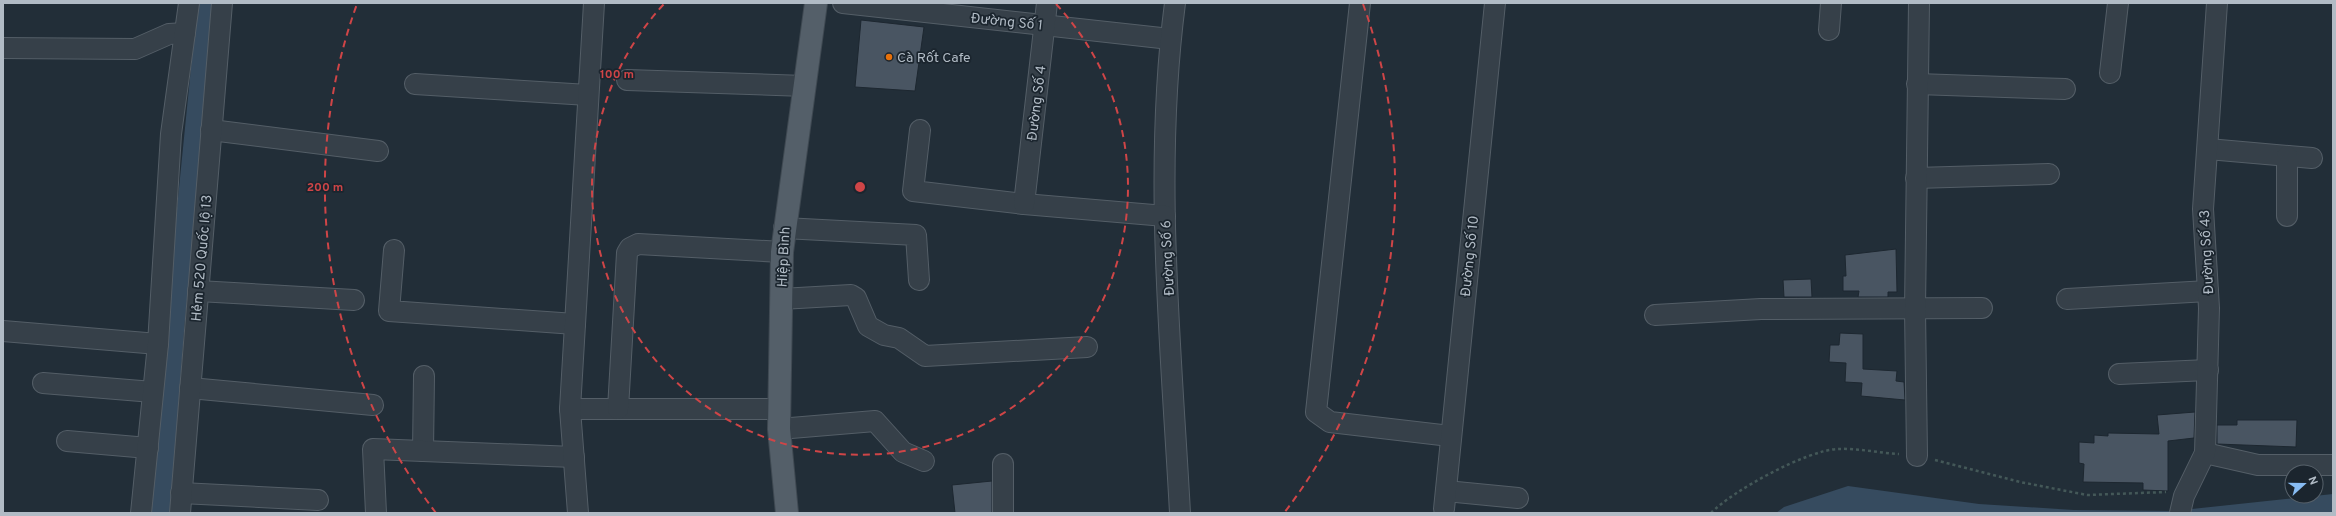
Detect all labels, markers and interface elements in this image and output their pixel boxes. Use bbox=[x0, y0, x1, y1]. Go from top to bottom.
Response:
street label: Đường Số 1 bbox=[970, 10, 1044, 35]
place label: Cà Rốt Cafe bbox=[897, 50, 971, 67]
marker: Cà Rốt Cafe bbox=[884, 52, 894, 62]
street label: Đường Số 4 bbox=[1024, 64, 1051, 142]
text: 100 m bbox=[600, 67, 634, 83]
text: 200 m bbox=[307, 180, 343, 196]
centre of rings bbox=[853, 180, 867, 194]
street label: Hẻm 520 Quốc lộ 13 bbox=[188, 194, 216, 322]
street label: Đường Số 43 bbox=[2197, 209, 2218, 295]
street label: Đường Số 10 bbox=[1458, 215, 1483, 298]
street label: Đường Số 6 bbox=[1158, 220, 1179, 296]
street label: Hiệp Bình bbox=[774, 226, 795, 288]
north arrow bbox=[2284, 464, 2324, 504]
text: N bbox=[2304, 475, 2320, 487]

